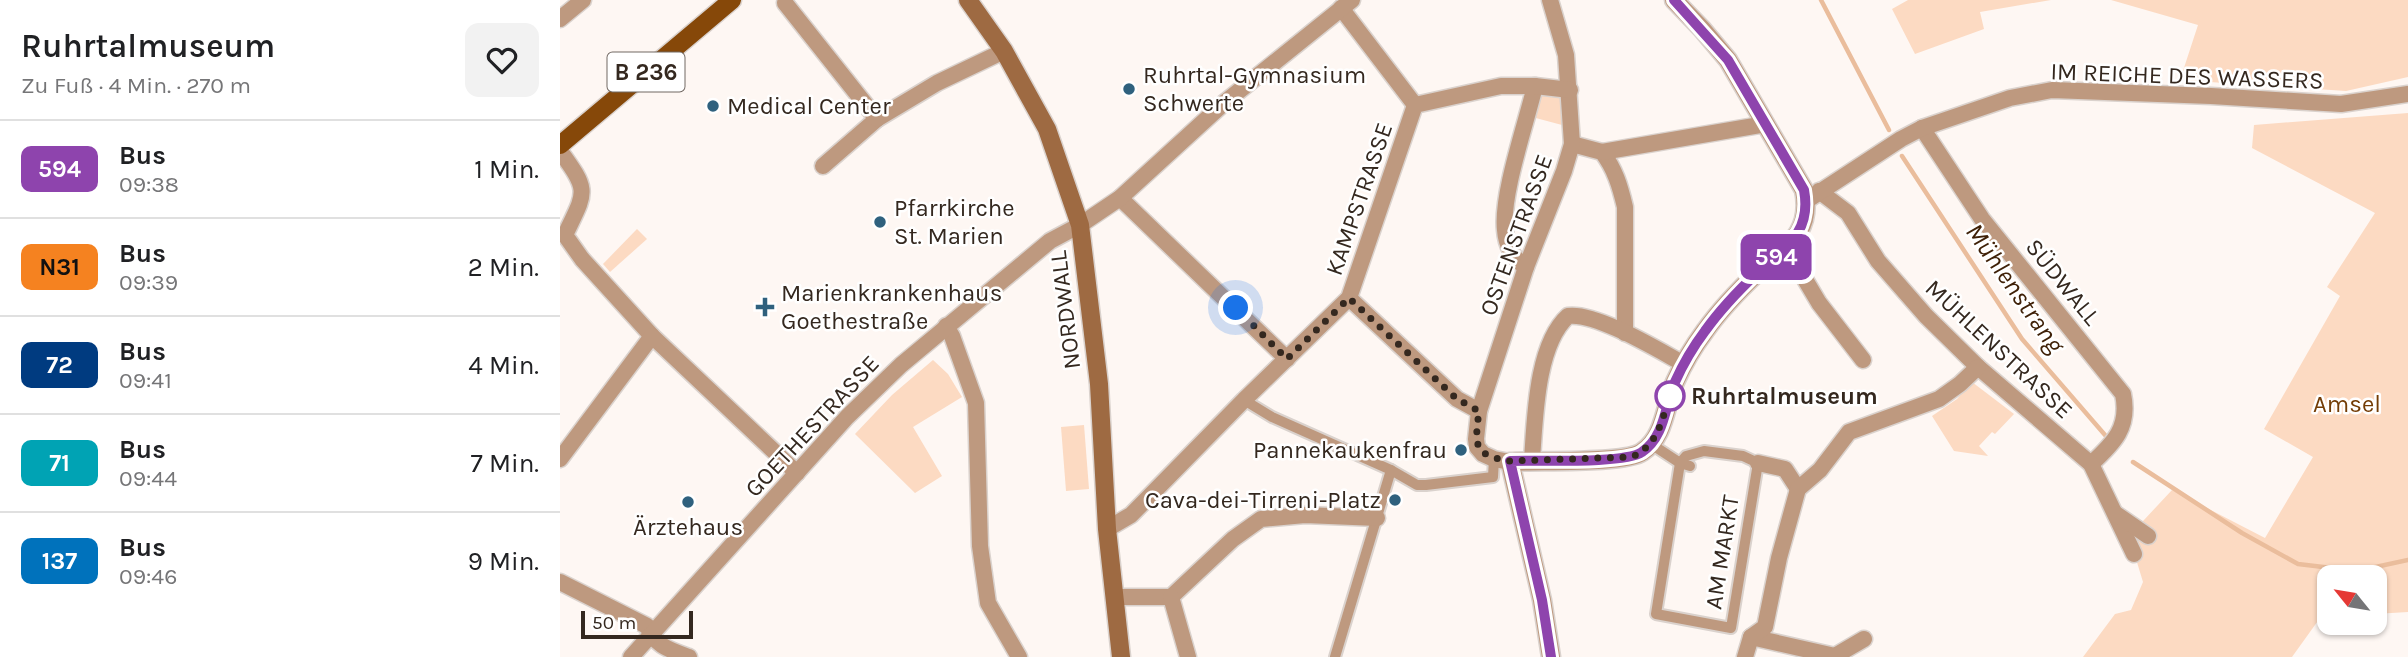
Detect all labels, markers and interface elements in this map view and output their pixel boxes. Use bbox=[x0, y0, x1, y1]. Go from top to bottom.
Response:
button: heart bbox=[465, 23, 539, 97]
text: Ruhrtalmuseum bbox=[21, 27, 275, 65]
road number: B 236 bbox=[608, 53, 684, 92]
street label: IM REICHE DES WASSERS bbox=[2050, 57, 2324, 95]
place label: Ruhrtal-Gymnasium Schwerte bbox=[1143, 61, 1366, 117]
text: Zu Fuß · 4 Min. · 270 m bbox=[21, 72, 251, 99]
marker: Ruhrtal-Gymnasium Schwerte bbox=[1121, 81, 1137, 97]
place label: Medical Center bbox=[727, 92, 891, 120]
marker: Medical Center bbox=[705, 98, 721, 114]
street label: KAMPSTRASSE bbox=[1320, 119, 1398, 279]
text: Bus bbox=[119, 140, 166, 171]
street label: OSTENSTRASSE bbox=[1474, 151, 1558, 319]
text: 1 Min. bbox=[474, 154, 539, 185]
text: 594 bbox=[38, 155, 81, 183]
text: 09:38 bbox=[119, 171, 179, 198]
place label: Pfarrkirche St. Marien bbox=[894, 194, 1015, 250]
marker: Pfarrkirche St. Marien bbox=[872, 214, 888, 230]
water label: Mühlenstrang bbox=[1959, 217, 2072, 360]
street label: SÜDWALL bbox=[2020, 233, 2107, 331]
line badge: 594 bbox=[1736, 234, 1816, 280]
text: Bus bbox=[119, 238, 166, 269]
text: 594 bbox=[1755, 243, 1797, 271]
street label: NORDWALL bbox=[1044, 248, 1086, 371]
text: 2 Min. bbox=[468, 252, 539, 283]
text: N31 bbox=[39, 253, 80, 281]
text: 09:39 bbox=[119, 269, 178, 296]
street label: MÜHLENSTRASSE bbox=[1920, 274, 2078, 424]
place label: Marienkrankenhaus Goethestraße bbox=[781, 279, 1002, 335]
your location bbox=[1218, 290, 1253, 325]
marker: Marienkrankenhaus Goethestraße bbox=[755, 297, 775, 317]
text: Bus bbox=[119, 336, 166, 367]
street label: GOETHESTRASSE bbox=[739, 349, 885, 503]
text: 4 Min. bbox=[468, 350, 539, 381]
text: 72 bbox=[46, 351, 73, 379]
text: 09:41 bbox=[119, 367, 172, 394]
marker: Ruhrtalmuseum bbox=[1655, 381, 1685, 411]
place label: Ruhrtalmuseum bbox=[1691, 382, 1878, 410]
park label: Amsel bbox=[2313, 390, 2381, 418]
text: Bus bbox=[119, 434, 166, 465]
place label: Pannekaukenfrau bbox=[1253, 436, 1447, 464]
marker: Pannekaukenfrau bbox=[1453, 442, 1469, 458]
text: 7 Min. bbox=[471, 448, 539, 479]
text: 71 bbox=[49, 449, 70, 477]
text: 09:44 bbox=[119, 465, 177, 492]
place label: Cava-dei-Tirreni-Platz bbox=[1145, 486, 1381, 514]
marker: Cava-dei-Tirreni-Platz bbox=[1387, 492, 1403, 508]
street label: AM MARKT bbox=[1699, 493, 1745, 611]
marker: Ärztehaus bbox=[680, 494, 696, 510]
place label: Ärztehaus bbox=[633, 513, 743, 541]
text: Bus bbox=[119, 532, 166, 563]
text: 9 Min. bbox=[468, 546, 539, 577]
text: 137 bbox=[42, 547, 77, 575]
text: 09:46 bbox=[119, 563, 177, 590]
north arrow bbox=[2317, 565, 2387, 635]
map controls bbox=[2317, 565, 2387, 635]
scale bar bbox=[581, 608, 693, 640]
text: 50 m bbox=[592, 612, 636, 634]

